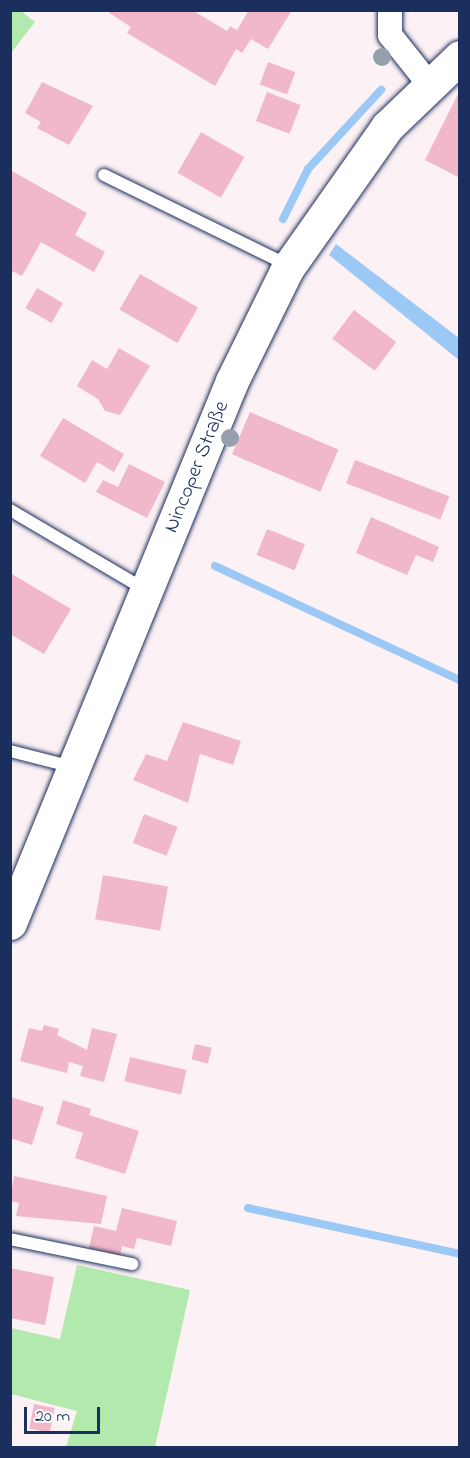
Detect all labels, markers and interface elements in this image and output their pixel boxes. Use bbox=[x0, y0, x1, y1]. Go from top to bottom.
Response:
street label: Nincoper Straße bbox=[159, 397, 235, 537]
scale bar bbox=[27, 1395, 104, 1433]
text: 20 m bbox=[35, 1404, 70, 1430]

